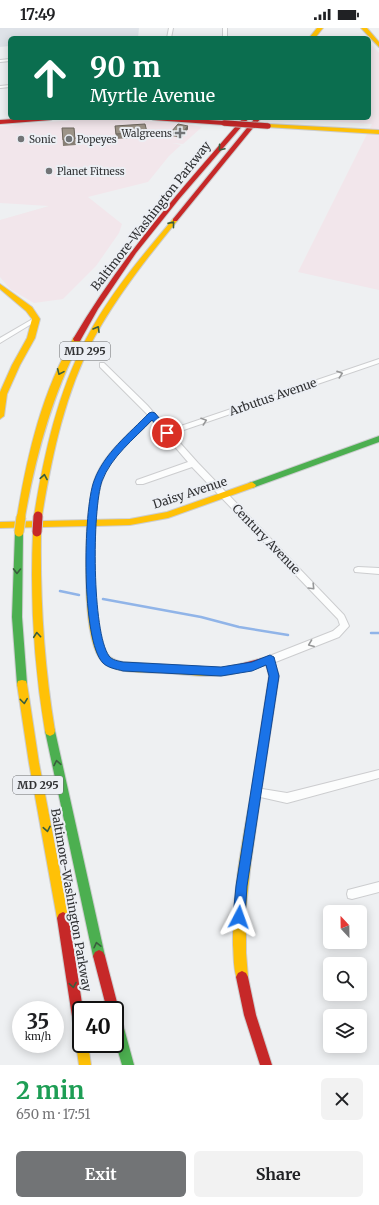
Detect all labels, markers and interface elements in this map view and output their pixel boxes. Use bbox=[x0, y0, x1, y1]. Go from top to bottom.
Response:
text: 17:49 bbox=[20, 5, 56, 24]
text: 90 m bbox=[90, 49, 161, 85]
icon: ahead bbox=[24, 52, 76, 104]
text: Myrtle Avenue bbox=[90, 84, 215, 107]
place label: Walgreens bbox=[120, 127, 172, 140]
marker: Walgreens bbox=[175, 128, 185, 138]
place label: Sonic bbox=[29, 133, 56, 146]
place label: Popeyes bbox=[77, 133, 117, 146]
marker: Sonic bbox=[16, 134, 26, 144]
marker: Popeyes bbox=[64, 134, 74, 144]
street label: Baltimore-Washington Parkway bbox=[88, 138, 214, 293]
one-way arrow bbox=[218, 143, 225, 151]
place label: Planet Fitness bbox=[57, 165, 125, 178]
marker: Planet Fitness bbox=[44, 166, 54, 176]
one-way arrow bbox=[167, 221, 174, 228]
one-way arrow bbox=[92, 326, 99, 333]
road number: MD 295 bbox=[60, 342, 110, 360]
one-way arrow bbox=[57, 368, 65, 376]
one-way arrow bbox=[337, 370, 344, 379]
street label: Arbutus Avenue bbox=[226, 375, 318, 419]
pin bbox=[150, 416, 184, 450]
one-way arrow bbox=[200, 417, 207, 425]
icon: arrive bbox=[156, 422, 178, 444]
street label: Daisy Avenue bbox=[151, 473, 229, 512]
one-way arrow bbox=[39, 474, 48, 480]
street label: Century Avenue bbox=[229, 501, 303, 577]
one-way arrow bbox=[13, 568, 21, 574]
one-way arrow bbox=[307, 582, 315, 590]
one-way arrow bbox=[33, 632, 42, 638]
one-way arrow bbox=[307, 639, 314, 647]
one-way arrow bbox=[19, 698, 28, 704]
one-way arrow bbox=[53, 760, 62, 766]
road number: MD 295 bbox=[13, 776, 63, 794]
street label: Baltimore-Washington Parkway bbox=[48, 807, 95, 993]
one-way arrow bbox=[42, 826, 50, 832]
position arrow bbox=[218, 896, 260, 938]
north arrow bbox=[323, 905, 367, 949]
map controls bbox=[323, 905, 367, 1053]
one-way arrow bbox=[93, 942, 102, 949]
button: search bbox=[323, 957, 367, 1001]
one-way arrow bbox=[68, 982, 77, 988]
speed limit sign: 40 bbox=[72, 1001, 124, 1053]
text: 35 bbox=[27, 1009, 49, 1034]
button: layers bbox=[323, 1009, 367, 1053]
text: km/h bbox=[25, 1030, 51, 1043]
text: 2 min bbox=[16, 1075, 84, 1106]
button: close bbox=[321, 1078, 363, 1120]
text: 650 m · 17:51 bbox=[16, 1106, 90, 1123]
button: Exit bbox=[16, 1151, 186, 1197]
button: Share bbox=[194, 1151, 363, 1197]

